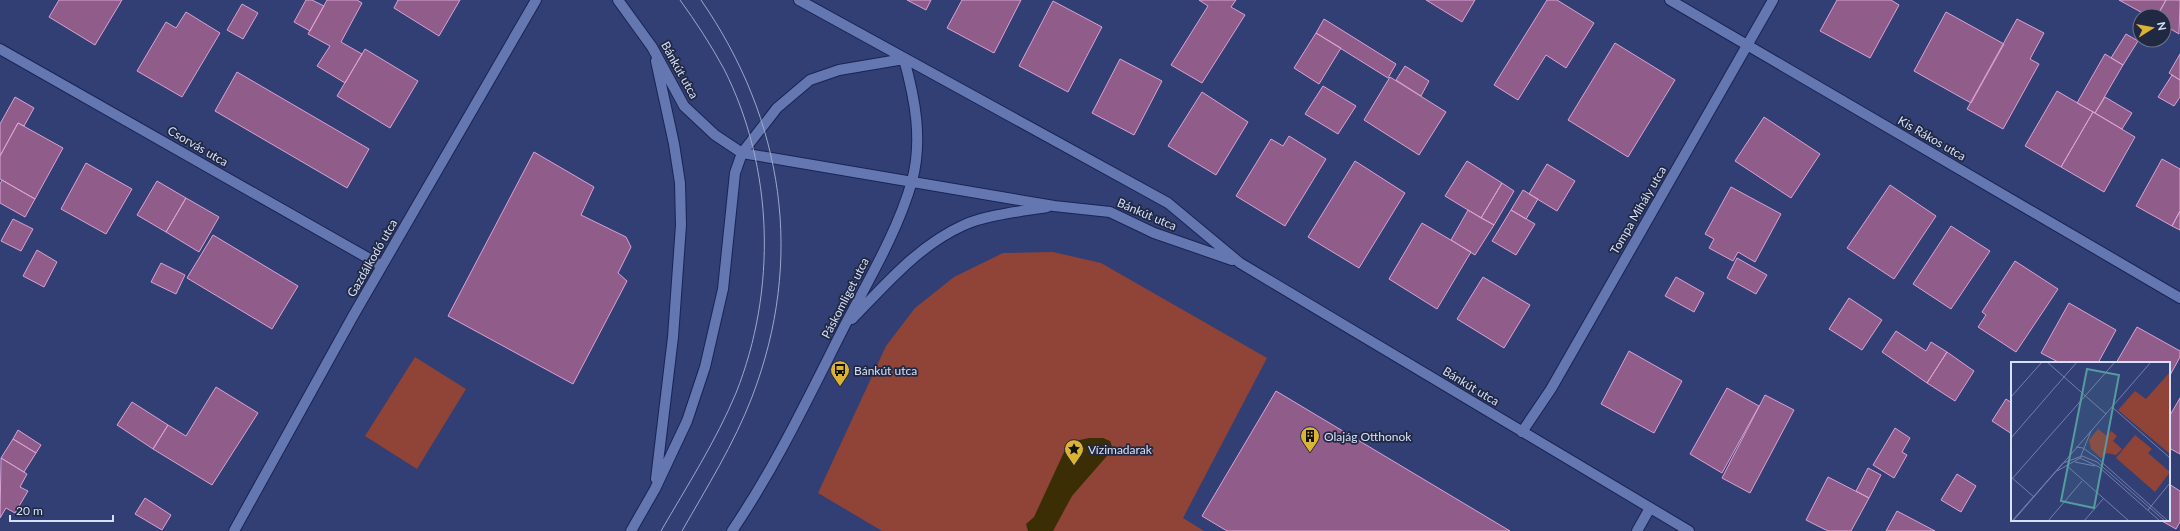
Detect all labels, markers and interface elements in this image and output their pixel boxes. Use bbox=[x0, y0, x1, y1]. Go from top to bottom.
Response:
north arrow bbox=[2132, 8, 2172, 48]
text: N bbox=[2155, 21, 2169, 31]
street label: Bánkút utca bbox=[658, 39, 702, 101]
street label: Kis Rákos utca bbox=[1895, 113, 1969, 164]
street label: Csorvás utca bbox=[165, 123, 231, 169]
street label: Tompa Mihály utca bbox=[1607, 163, 1669, 257]
street label: Bánkút utca bbox=[1115, 195, 1179, 233]
street label: Gazdálkodó utca bbox=[344, 216, 400, 300]
street label: Páskomliget utca bbox=[818, 255, 872, 341]
bus stop icon: Bánkút utca bbox=[829, 359, 851, 387]
inset map bbox=[2011, 362, 2170, 521]
place label: Bánkút utca bbox=[854, 363, 917, 378]
street label: Bánkút utca bbox=[1440, 363, 1502, 409]
building icon: Olajág Otthonok bbox=[1299, 425, 1321, 453]
place label: Olajág Otthonok bbox=[1324, 429, 1412, 444]
place icon: Vízimadarak bbox=[1063, 438, 1085, 466]
place label: Vízimadarak bbox=[1088, 442, 1153, 457]
scale bar bbox=[10, 497, 113, 523]
text: 20 m bbox=[16, 503, 43, 518]

